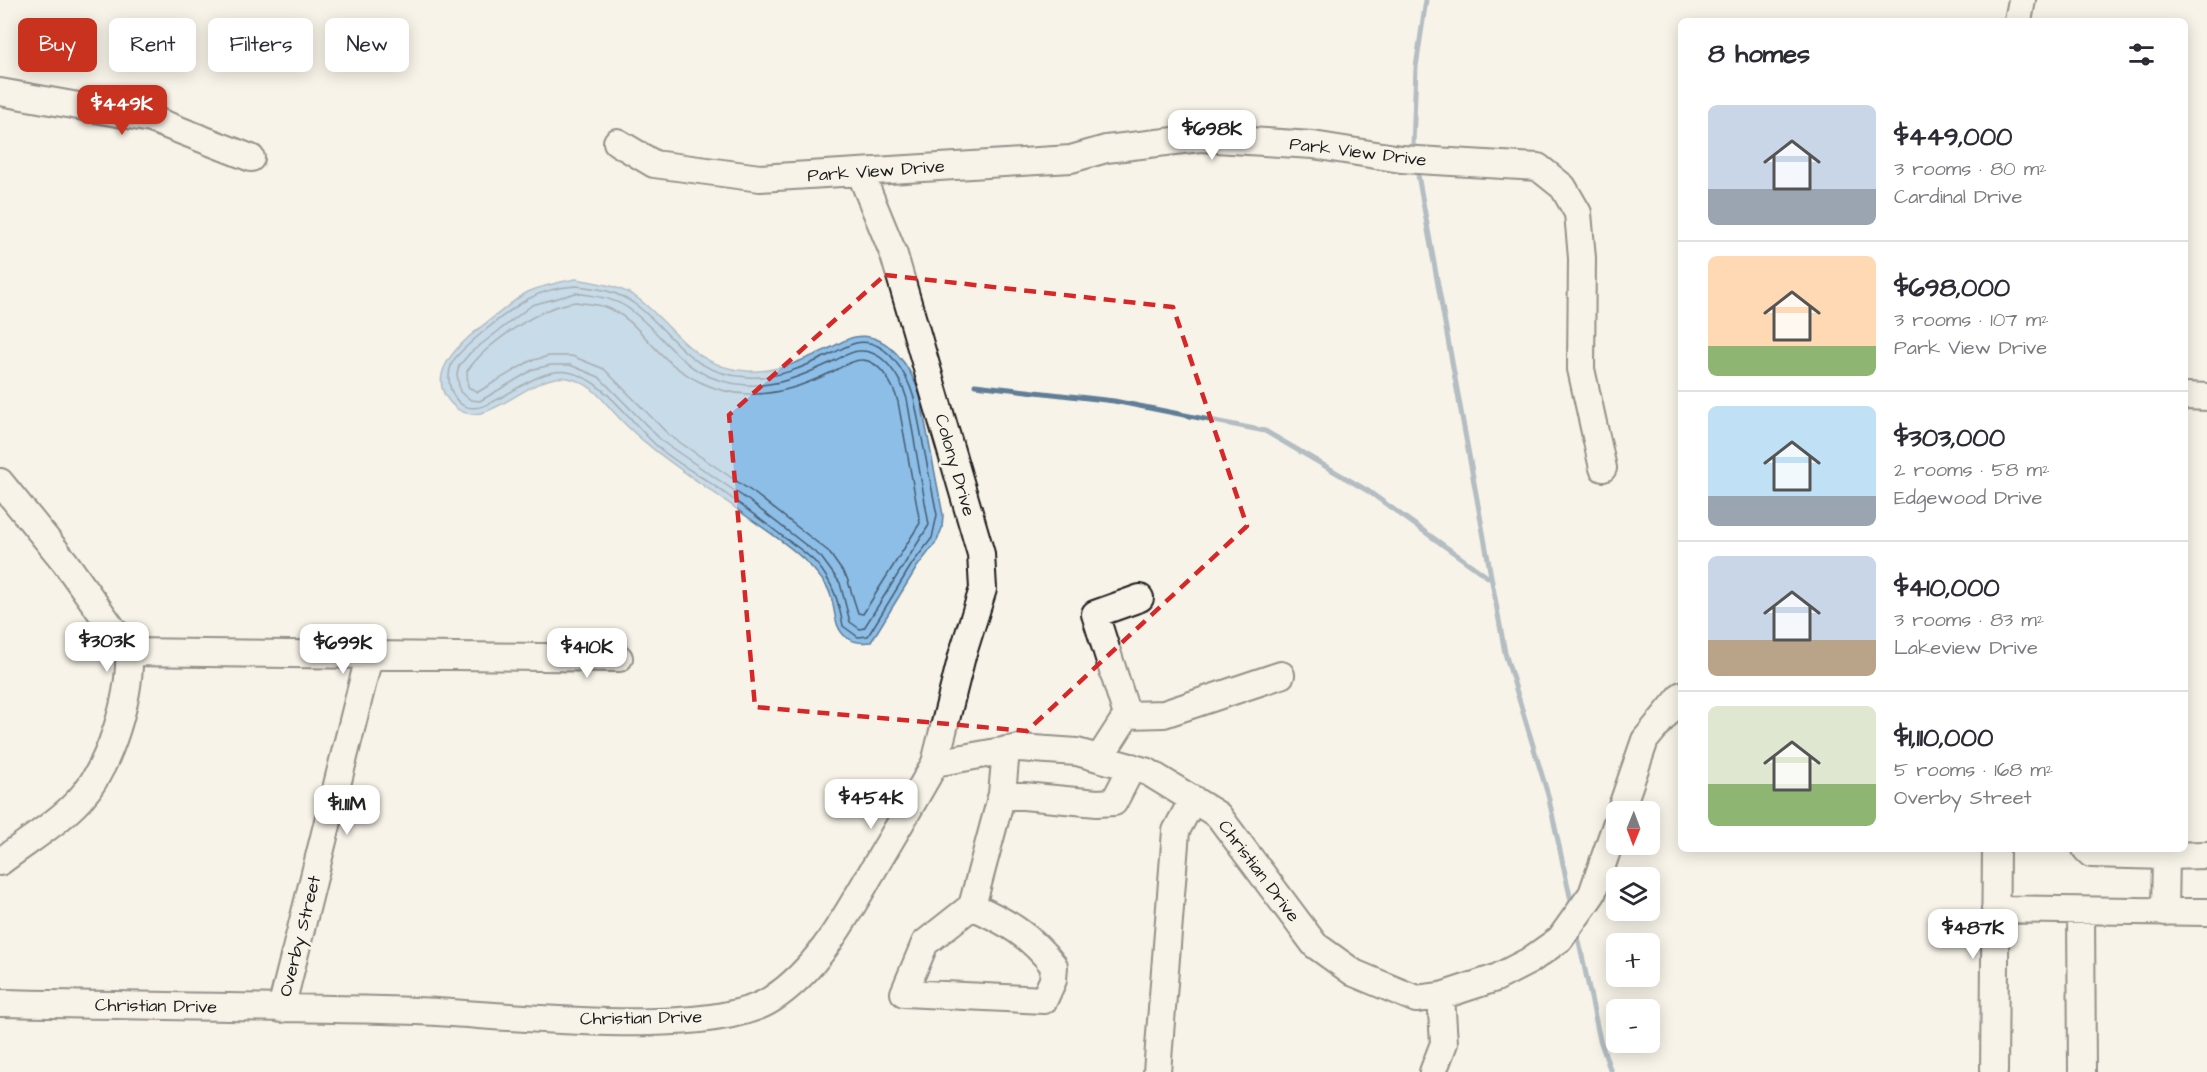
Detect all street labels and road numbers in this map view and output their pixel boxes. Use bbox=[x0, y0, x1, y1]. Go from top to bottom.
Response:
street label: Park View Drive bbox=[1288, 131, 1428, 173]
street label: Park View Drive bbox=[806, 154, 946, 188]
street label: Colony Drive bbox=[928, 411, 982, 520]
street label: Christian Drive bbox=[1212, 815, 1306, 927]
street label: Overby Street bbox=[273, 872, 328, 999]
street label: Christian Drive bbox=[95, 992, 218, 1020]
street label: Christian Drive bbox=[580, 1004, 703, 1032]

